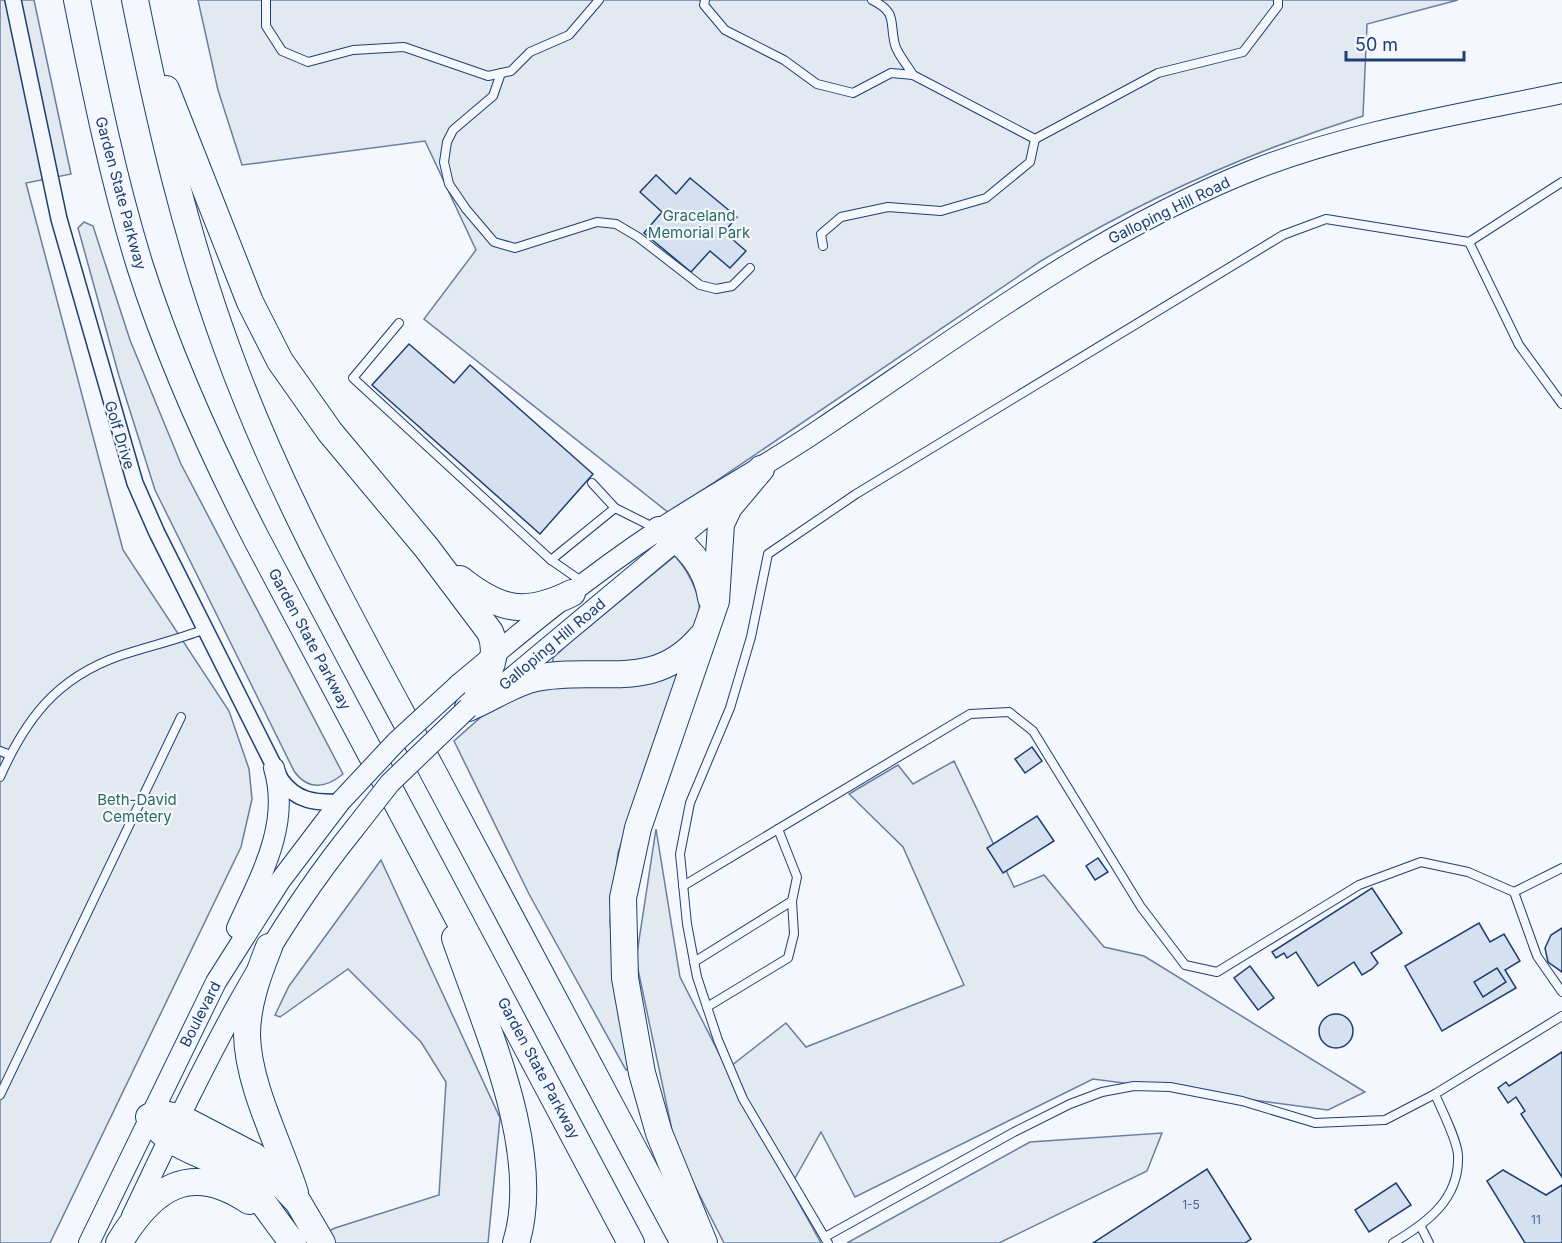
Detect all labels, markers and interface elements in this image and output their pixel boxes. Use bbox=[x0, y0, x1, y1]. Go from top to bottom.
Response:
scale bar bbox=[1346, 24, 1464, 62]
text: 50 m bbox=[1355, 34, 1398, 55]
street label: Garden State Parkway bbox=[91, 114, 151, 272]
street label: Galloping Hill Road bbox=[1105, 172, 1233, 248]
park label: Graceland Memorial Park bbox=[648, 206, 751, 242]
street label: Golf Drive bbox=[101, 398, 139, 472]
street label: Garden State Parkway bbox=[265, 565, 356, 714]
street label: Galloping Hill Road bbox=[495, 594, 609, 694]
park label: Beth-David Cemetery bbox=[97, 790, 177, 826]
street label: Boulevard bbox=[175, 978, 225, 1050]
street label: Garden State Parkway bbox=[494, 994, 585, 1143]
house number: 1-5 bbox=[1182, 1197, 1200, 1212]
house number: 11 bbox=[1531, 1212, 1541, 1227]

